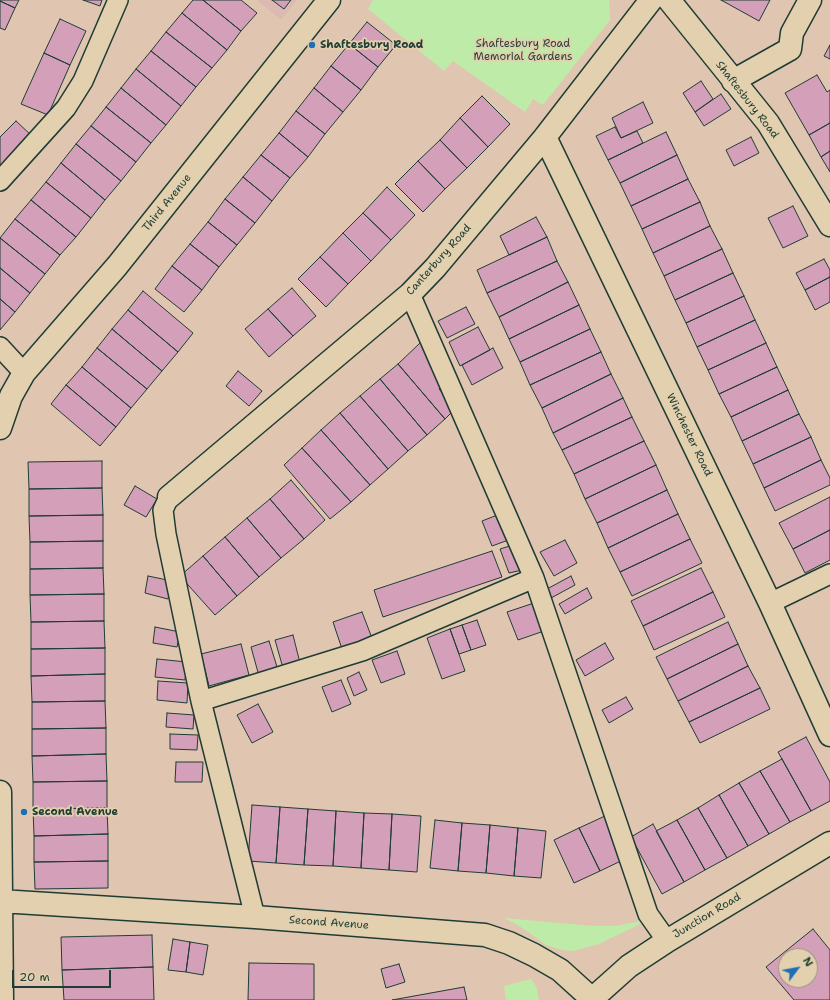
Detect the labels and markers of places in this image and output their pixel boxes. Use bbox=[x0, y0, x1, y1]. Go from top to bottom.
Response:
place label: Shaftesbury Road bbox=[320, 38, 423, 52]
marker: Shaftesbury Road bbox=[307, 40, 317, 50]
place label: Second Avenue bbox=[32, 805, 118, 819]
marker: Second Avenue bbox=[19, 807, 29, 817]

